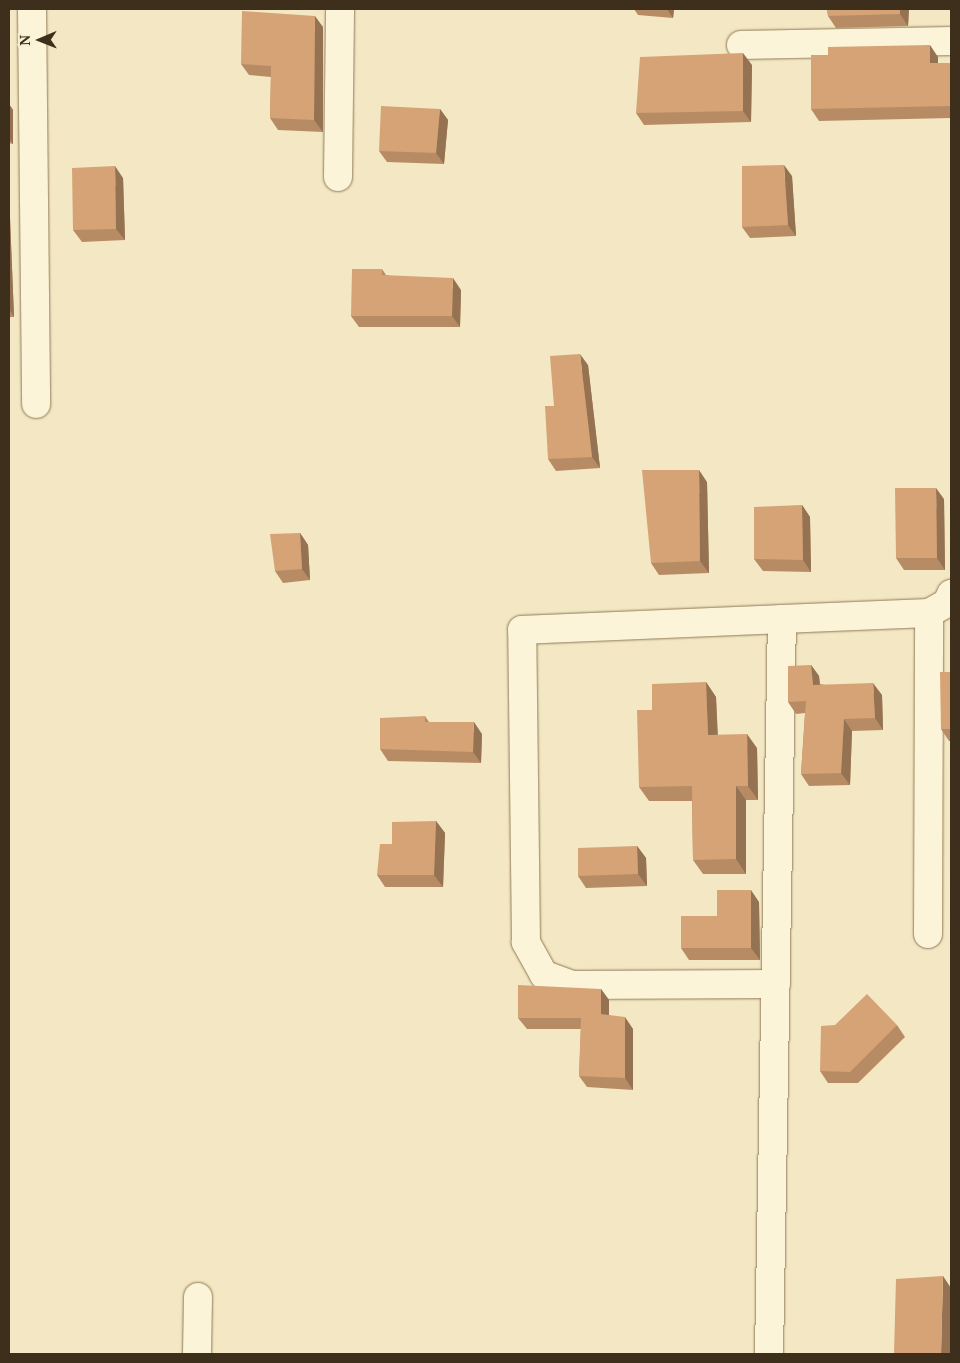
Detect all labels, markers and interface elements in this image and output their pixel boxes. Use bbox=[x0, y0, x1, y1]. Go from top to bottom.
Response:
north arrow bbox=[15, 15, 65, 65]
text: N bbox=[15, 35, 34, 46]

